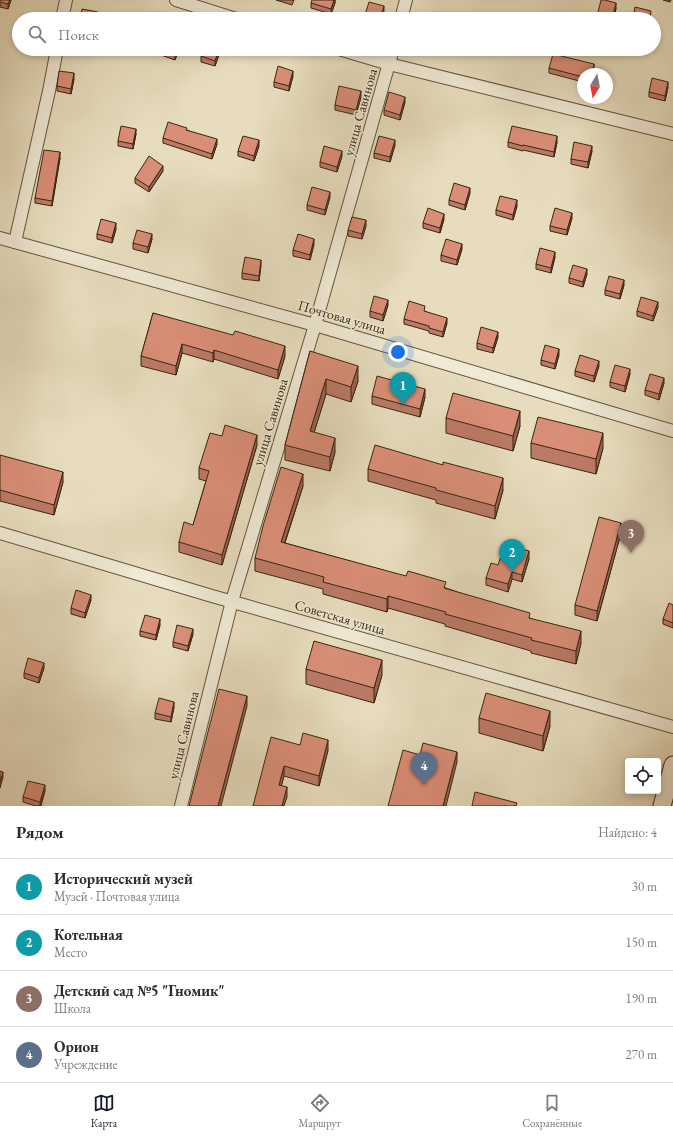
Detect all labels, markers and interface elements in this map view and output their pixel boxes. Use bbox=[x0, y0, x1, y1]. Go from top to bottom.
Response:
search box bbox=[12, 12, 661, 56]
icon: search bbox=[26, 23, 48, 45]
text: Поиск bbox=[58, 25, 99, 44]
street label: улица Савинова bbox=[339, 66, 381, 158]
north arrow bbox=[577, 68, 613, 104]
street label: Почтовая улица bbox=[296, 296, 388, 338]
your location bbox=[388, 342, 408, 362]
pin: 1 bbox=[390, 372, 416, 405]
street label: улица Савинова bbox=[248, 376, 292, 468]
pin: 3 bbox=[618, 520, 644, 553]
pin: 2 bbox=[499, 539, 525, 572]
street label: Советская улица bbox=[293, 595, 388, 639]
street label: улица Савинова bbox=[163, 689, 203, 781]
pin: 4 bbox=[411, 752, 437, 785]
map controls bbox=[625, 758, 661, 794]
button: locate bbox=[625, 758, 661, 794]
text: Рядом bbox=[16, 821, 64, 843]
text: Найдено: 4 bbox=[598, 824, 657, 841]
text: Исторический музей bbox=[54, 869, 193, 888]
text: 1 bbox=[26, 878, 32, 895]
text: 30 m bbox=[632, 878, 657, 895]
text: Музей · Почтовая улица bbox=[54, 888, 180, 905]
text: Котельная bbox=[54, 925, 123, 944]
text: 2 bbox=[26, 934, 32, 951]
text: 150 m bbox=[626, 934, 657, 951]
text: Место bbox=[54, 944, 87, 961]
text: Детский сад №5 "Гномик" bbox=[54, 981, 224, 1000]
text: 3 bbox=[26, 990, 32, 1007]
text: 190 m bbox=[626, 990, 657, 1007]
text: Школа bbox=[54, 1000, 91, 1017]
text: Орион bbox=[54, 1037, 99, 1056]
text: 4 bbox=[26, 1046, 32, 1063]
text: 270 m bbox=[626, 1046, 657, 1063]
text: Учреждение bbox=[54, 1056, 118, 1073]
tab: Карта bbox=[91, 1092, 117, 1130]
tab: Маршрут bbox=[299, 1092, 341, 1130]
tab: Сохранённые bbox=[522, 1092, 582, 1130]

